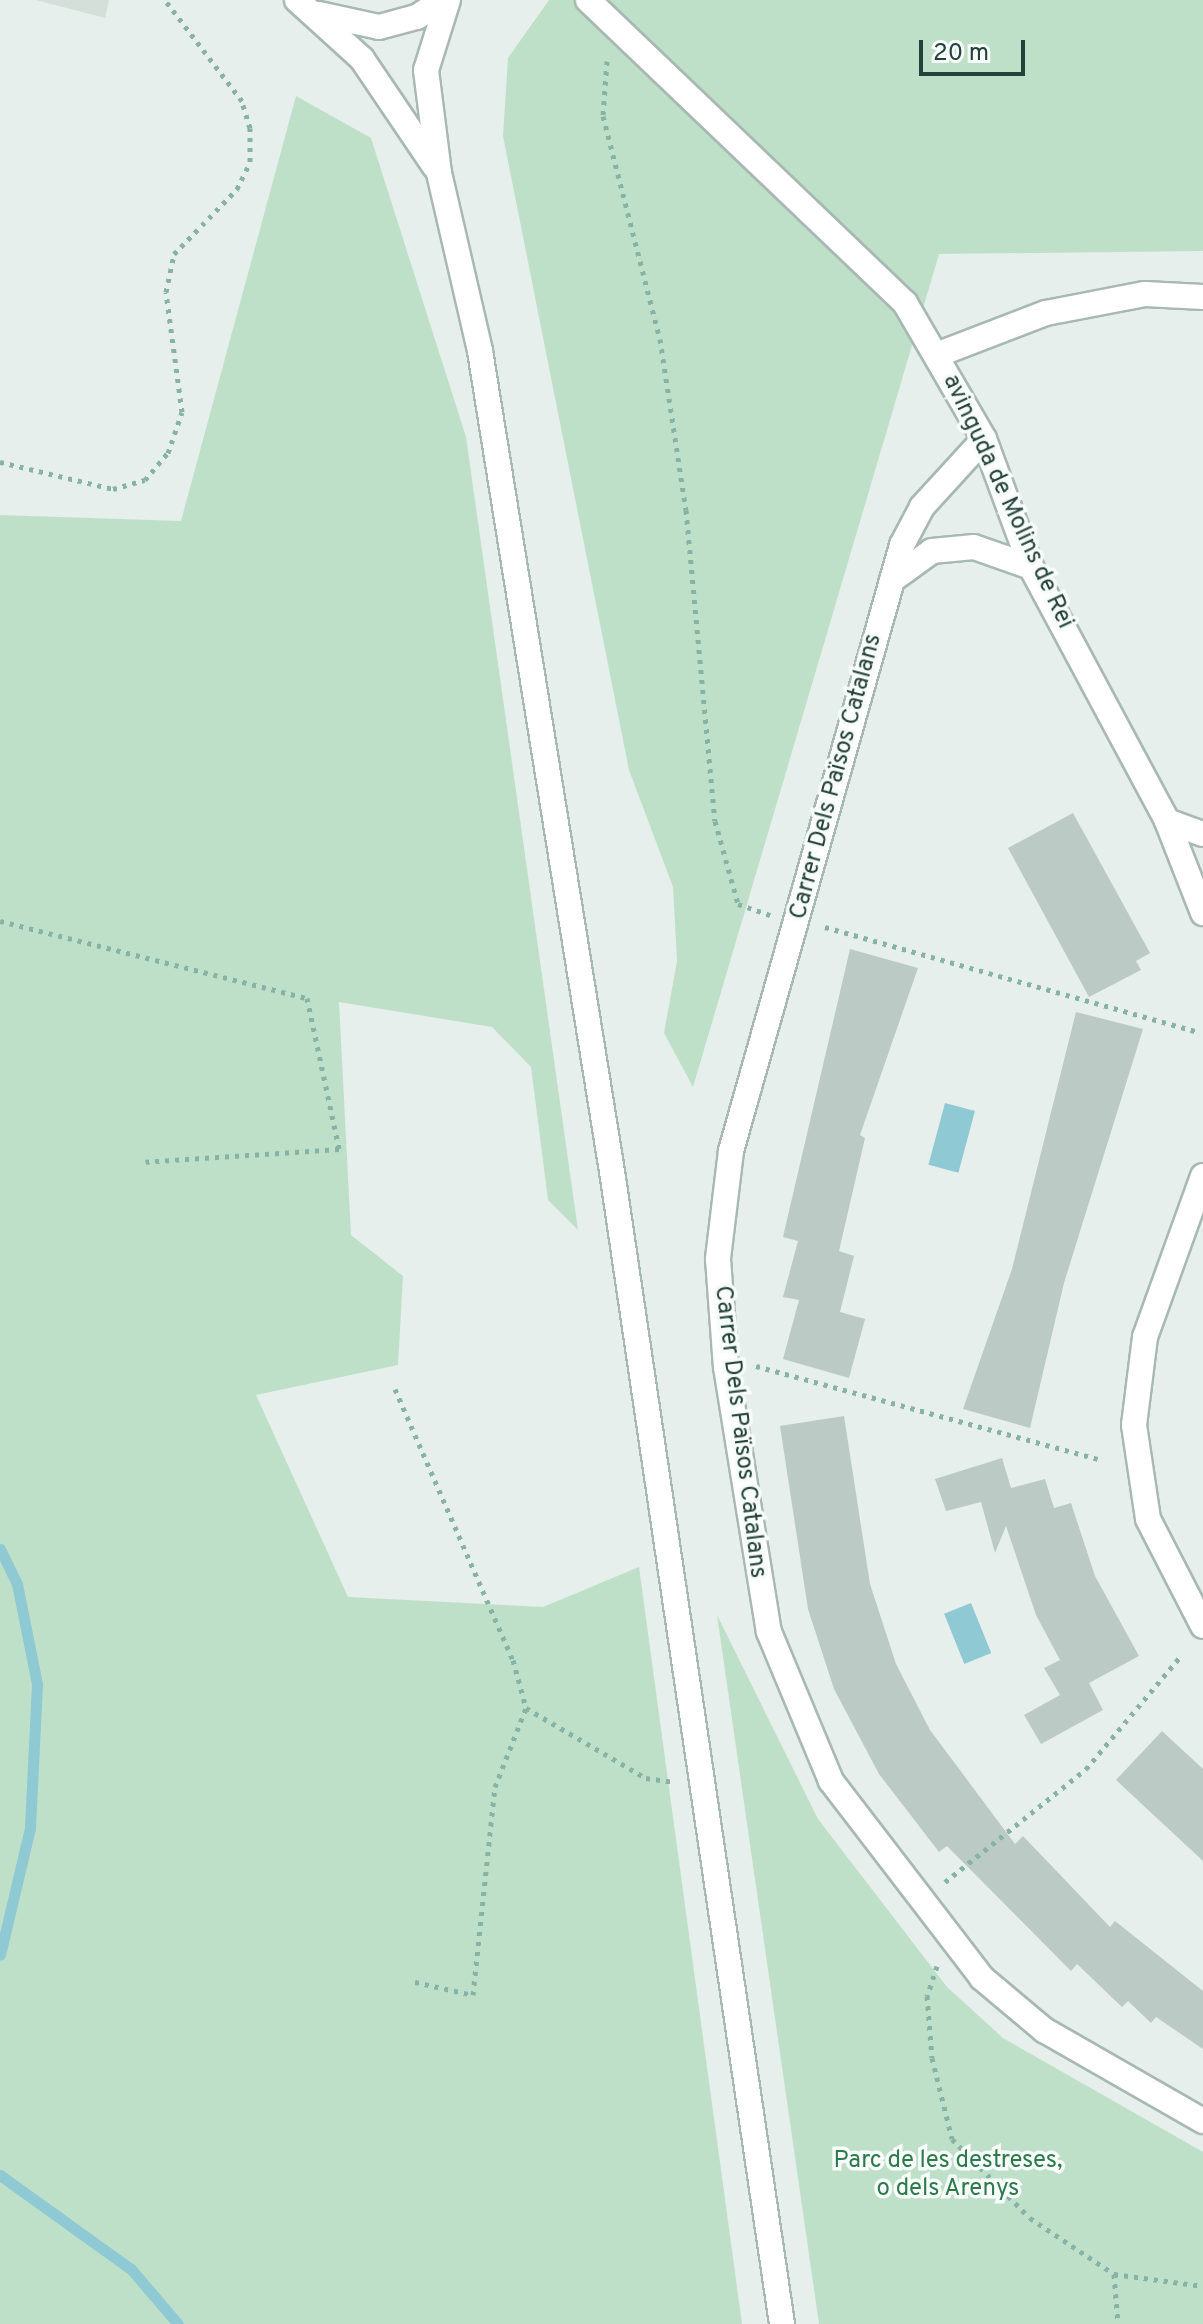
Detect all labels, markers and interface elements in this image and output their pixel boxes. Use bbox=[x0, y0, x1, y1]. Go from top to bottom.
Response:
scale bar bbox=[923, 24, 1029, 74]
text: 20 m bbox=[933, 39, 989, 69]
street label: avinguda de Molins de Rei bbox=[935, 370, 1079, 634]
street label: Carrer Dels Països Catalans bbox=[785, 631, 889, 923]
street label: Carrer Dels Països Catalans bbox=[707, 1284, 771, 1580]
park label: Parc de les destreses, o dels Arenys bbox=[834, 2148, 1062, 2204]

